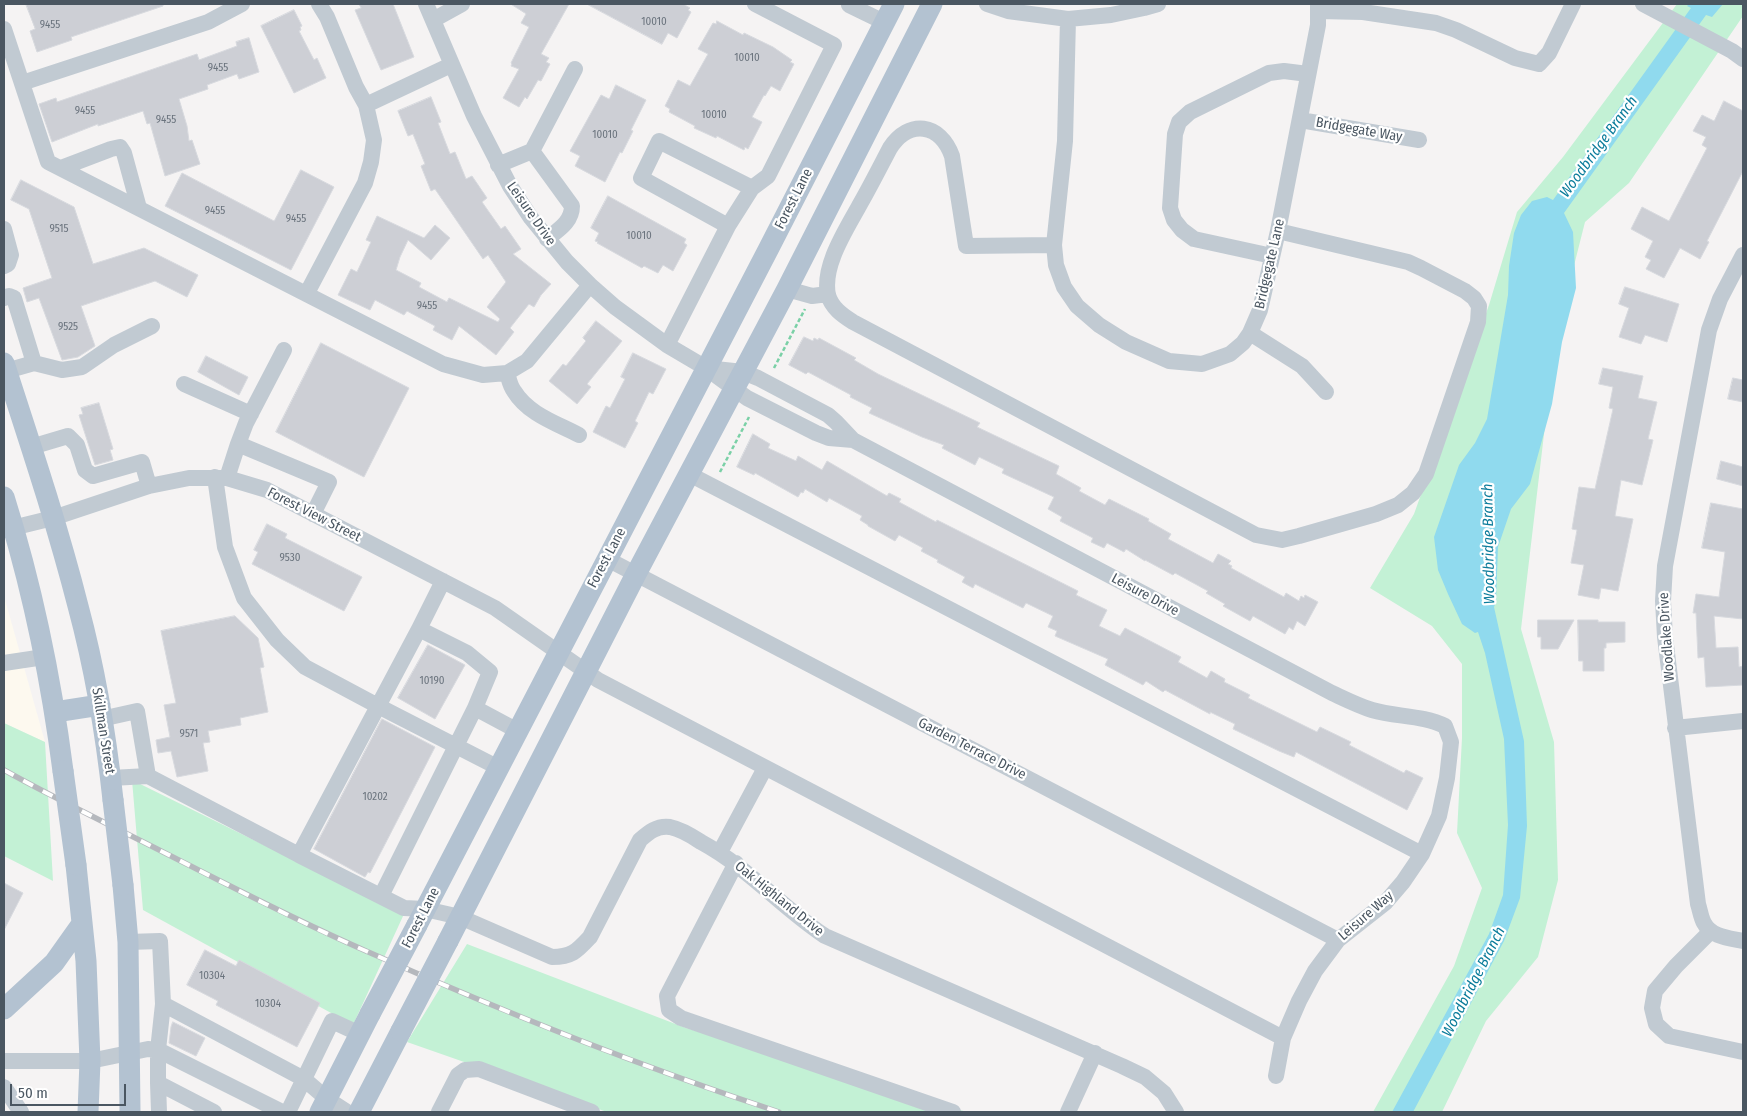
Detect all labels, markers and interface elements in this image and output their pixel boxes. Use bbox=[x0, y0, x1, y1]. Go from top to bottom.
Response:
house number: 10010 bbox=[641, 15, 667, 29]
house number: 9455 bbox=[40, 18, 60, 32]
house number: 10010 bbox=[734, 51, 760, 65]
house number: 9455 bbox=[208, 61, 228, 75]
water label: Woodbridge Branch bbox=[1556, 93, 1642, 201]
house number: 9455 bbox=[75, 104, 95, 118]
house number: 10010 bbox=[701, 108, 727, 122]
house number: 9455 bbox=[156, 113, 176, 127]
street label: Bridgegate Way bbox=[1314, 114, 1404, 146]
house number: 10010 bbox=[592, 128, 618, 142]
street label: Forest Lane bbox=[772, 166, 816, 232]
street label: Leisure Drive bbox=[503, 179, 559, 249]
house number: 9455 bbox=[205, 204, 225, 218]
house number: 9455 bbox=[286, 212, 306, 226]
street label: Bridgegate Lane bbox=[1251, 217, 1289, 311]
house number: 9515 bbox=[49, 222, 69, 236]
house number: 10010 bbox=[626, 229, 652, 243]
house number: 9455 bbox=[417, 299, 437, 313]
house number: 9525 bbox=[58, 320, 78, 334]
water label: Woodbridge Branch bbox=[1479, 483, 1499, 605]
street label: Forest View Street bbox=[264, 484, 364, 546]
street label: Forest Lane bbox=[584, 525, 630, 591]
house number: 9530 bbox=[279, 551, 301, 565]
street label: Leisure Drive bbox=[1108, 570, 1182, 620]
street label: Woodlake Drive bbox=[1656, 592, 1678, 682]
house number: 10190 bbox=[419, 674, 445, 688]
street label: Skillman Street bbox=[88, 687, 118, 775]
street label: Garden Terrace Drive bbox=[915, 715, 1029, 783]
house number: 9571 bbox=[180, 727, 198, 741]
house number: 10202 bbox=[362, 790, 388, 804]
street label: Oak Highland Drive bbox=[731, 858, 827, 940]
street label: Forest Lane bbox=[399, 885, 443, 951]
street label: Leisure Way bbox=[1335, 888, 1397, 944]
water label: Woodbridge Branch bbox=[1439, 924, 1509, 1040]
house number: 10304 bbox=[199, 969, 225, 983]
house number: 10304 bbox=[255, 997, 281, 1011]
scale bar bbox=[12, 1074, 129, 1106]
text: 50 m bbox=[18, 1084, 48, 1102]

